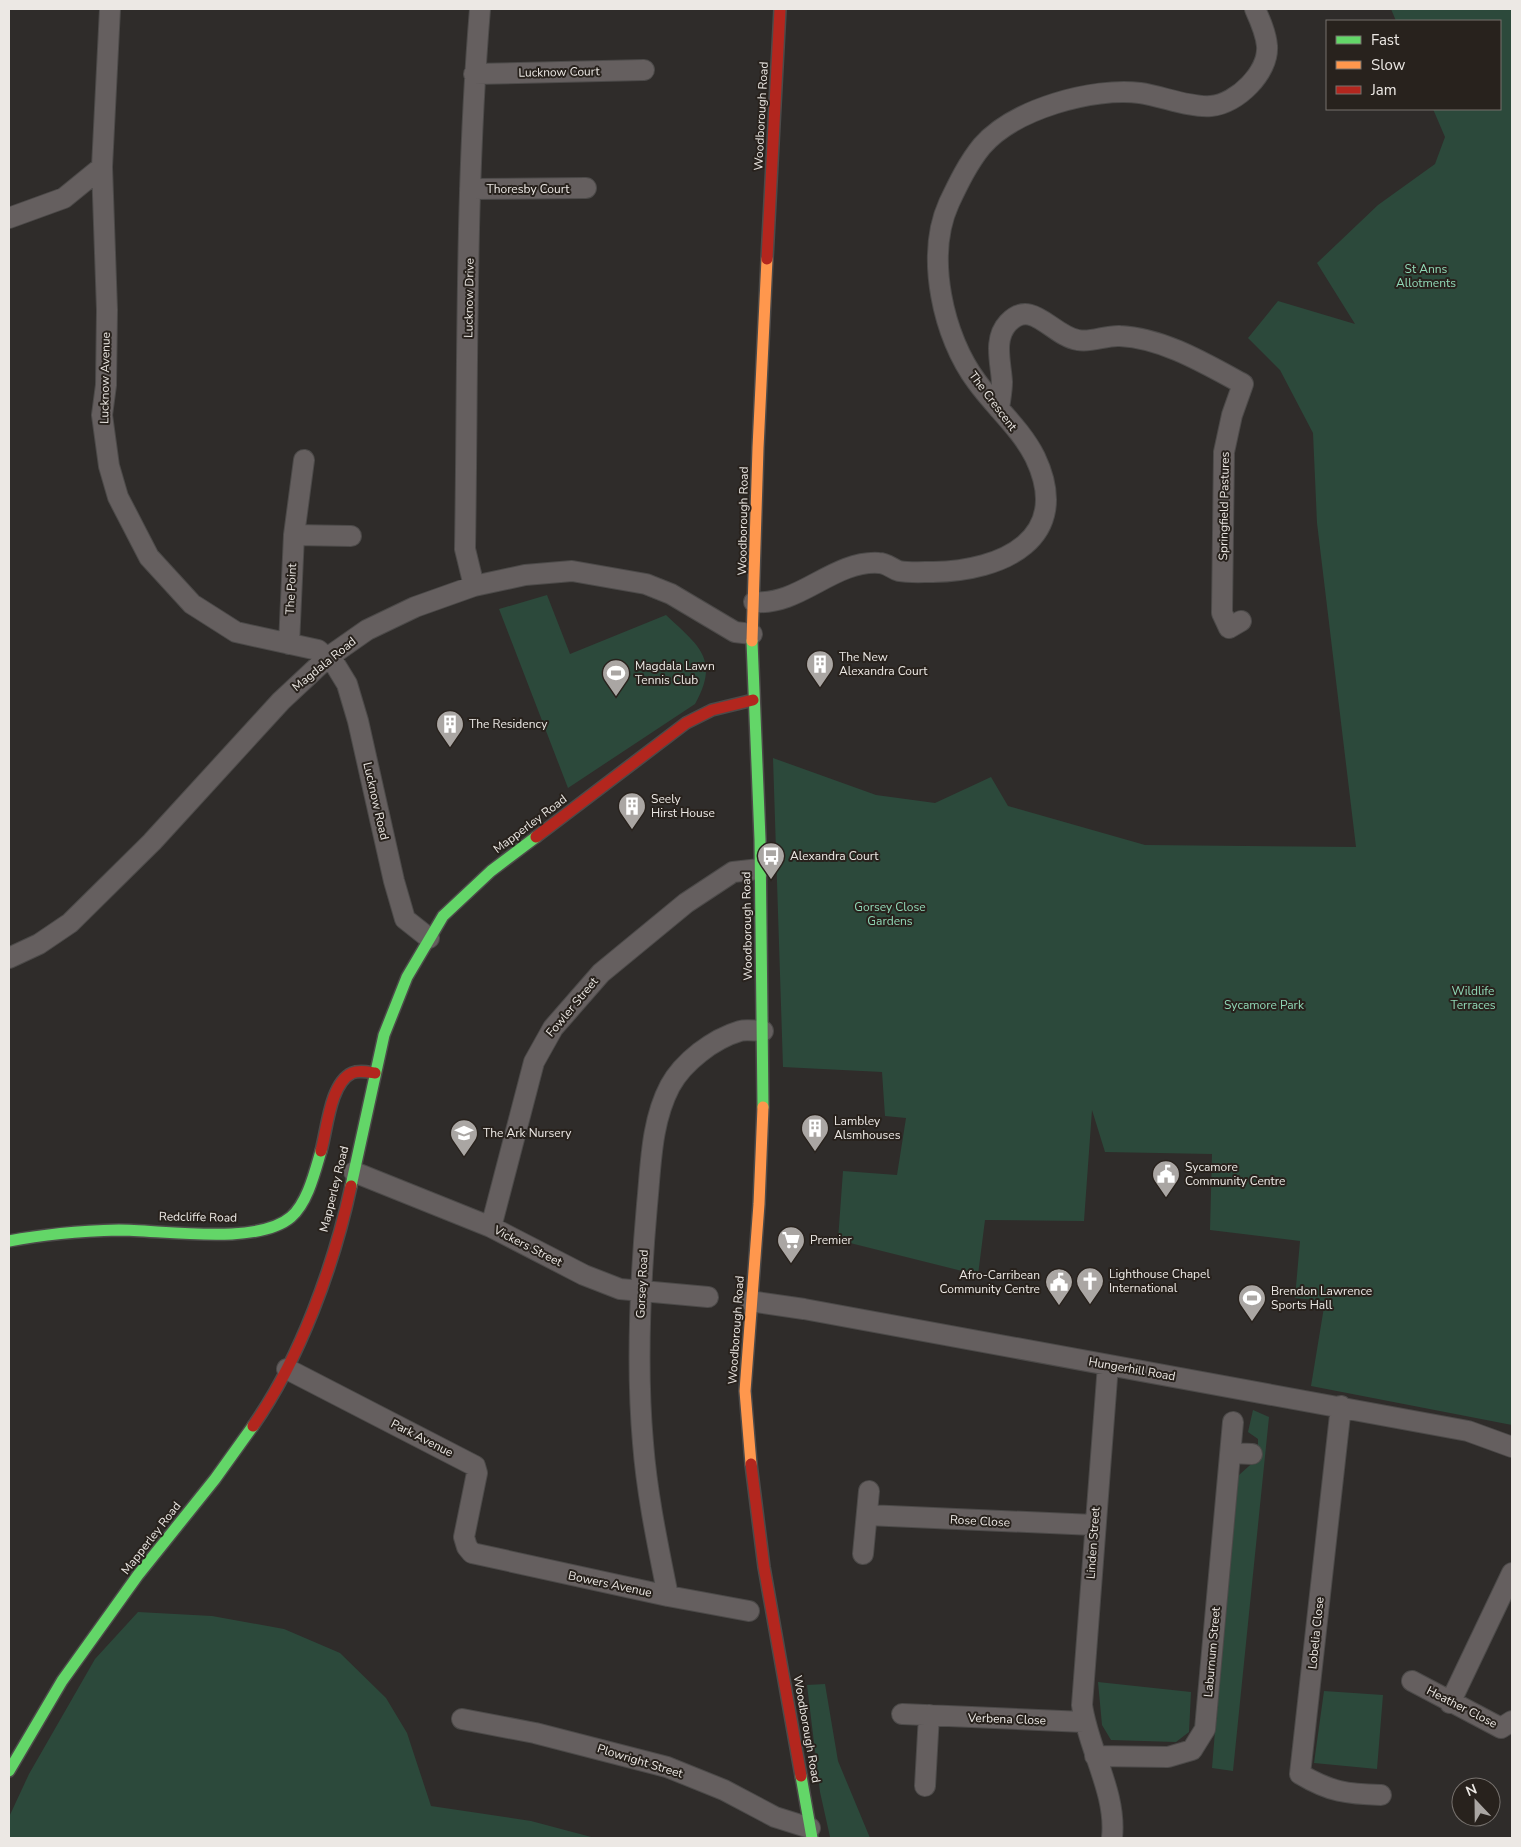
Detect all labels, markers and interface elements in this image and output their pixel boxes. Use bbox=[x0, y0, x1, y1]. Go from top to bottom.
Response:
legend bbox=[1326, 20, 1501, 110]
text: Fast bbox=[1371, 30, 1400, 50]
text: Slow bbox=[1371, 55, 1406, 75]
street label: Woodborough Road bbox=[750, 61, 772, 171]
street label: Lucknow Court bbox=[518, 63, 600, 81]
text: Jam bbox=[1370, 80, 1397, 100]
street label: Thoresby Court bbox=[486, 181, 570, 197]
street label: Lucknow Drive bbox=[460, 258, 478, 338]
park label: St Anns Allotments bbox=[1396, 261, 1456, 291]
street label: Lucknow Avenue bbox=[96, 332, 114, 424]
street label: The Crescent bbox=[965, 368, 1021, 435]
street label: Springfield Pastures bbox=[1215, 451, 1233, 560]
street label: Woodborough Road bbox=[734, 466, 752, 576]
street label: The Point bbox=[282, 562, 300, 615]
street label: Magdala Road bbox=[289, 633, 359, 695]
building icon: The New Alexandra Court bbox=[805, 649, 835, 688]
place label: The New Alexandra Court bbox=[839, 649, 928, 679]
sports icon: Magdala Lawn Tennis Club bbox=[601, 658, 631, 697]
place label: Magdala Lawn Tennis Club bbox=[635, 658, 715, 688]
building icon: The Residency bbox=[435, 709, 465, 748]
place label: The Residency bbox=[469, 716, 548, 732]
street label: Lucknow Road bbox=[359, 761, 393, 841]
street label: Mapperley Road bbox=[490, 791, 570, 857]
building icon: Seely Hirst House bbox=[617, 791, 647, 830]
place label: Seely Hirst House bbox=[651, 791, 715, 821]
bus stop icon: Alexandra Court bbox=[756, 841, 786, 880]
place label: Alexandra Court bbox=[790, 848, 879, 864]
street label: Woodborough Road bbox=[738, 871, 756, 981]
park label: Gorsey Close Gardens bbox=[854, 899, 926, 929]
street label: Fowler Street bbox=[542, 973, 602, 1040]
park label: Wildlife Terraces bbox=[1450, 983, 1496, 1013]
park label: Sycamore Park bbox=[1224, 997, 1305, 1013]
building icon: Lambley Alsmhouses bbox=[800, 1113, 830, 1152]
place label: Lambley Alsmhouses bbox=[834, 1113, 901, 1143]
school or university icon: The Ark Nursery bbox=[449, 1118, 479, 1157]
place label: The Ark Nursery bbox=[483, 1125, 572, 1141]
street label: Mapperley Road bbox=[316, 1144, 352, 1234]
public building icon: Sycamore Community Centre bbox=[1151, 1159, 1181, 1198]
place label: Sycamore Community Centre bbox=[1185, 1159, 1285, 1189]
street label: Redcliffe Road bbox=[159, 1208, 237, 1226]
street label: Vickers Street bbox=[490, 1221, 566, 1270]
supermarket icon: Premier bbox=[776, 1225, 806, 1264]
place label: Premier bbox=[810, 1232, 853, 1248]
street label: Gorsey Road bbox=[632, 1249, 652, 1319]
church icon: Lighthouse Chapel International bbox=[1075, 1266, 1105, 1305]
place label: Lighthouse Chapel International bbox=[1109, 1266, 1210, 1296]
place label: Afro-Carribean Community Centre bbox=[940, 1267, 1040, 1297]
public building icon: Afro-Carribean Community Centre bbox=[1044, 1267, 1074, 1306]
street label: Woodborough Road bbox=[724, 1275, 748, 1385]
sports icon: Brendon Lawrence Sports Hall bbox=[1237, 1283, 1267, 1322]
place label: Brendon Lawrence Sports Hall bbox=[1271, 1283, 1372, 1313]
street label: Hungerhill Road bbox=[1087, 1353, 1177, 1385]
street label: Park Avenue bbox=[388, 1415, 456, 1461]
street label: Mapperley Road bbox=[118, 1498, 184, 1578]
street label: Linden Street bbox=[1083, 1506, 1104, 1580]
street label: Rose Close bbox=[950, 1511, 1010, 1531]
street label: Bowers Avenue bbox=[567, 1567, 653, 1601]
street label: Lobelia Close bbox=[1304, 1596, 1328, 1670]
street label: Laburnum Street bbox=[1200, 1605, 1224, 1698]
street label: Woodborough Road bbox=[790, 1674, 824, 1784]
street label: Heather Close bbox=[1424, 1682, 1500, 1732]
street label: Verbena Close bbox=[967, 1710, 1046, 1728]
street label: Plowright Street bbox=[595, 1740, 686, 1782]
north arrow bbox=[1451, 1777, 1501, 1827]
text: N bbox=[1463, 1780, 1480, 1801]

